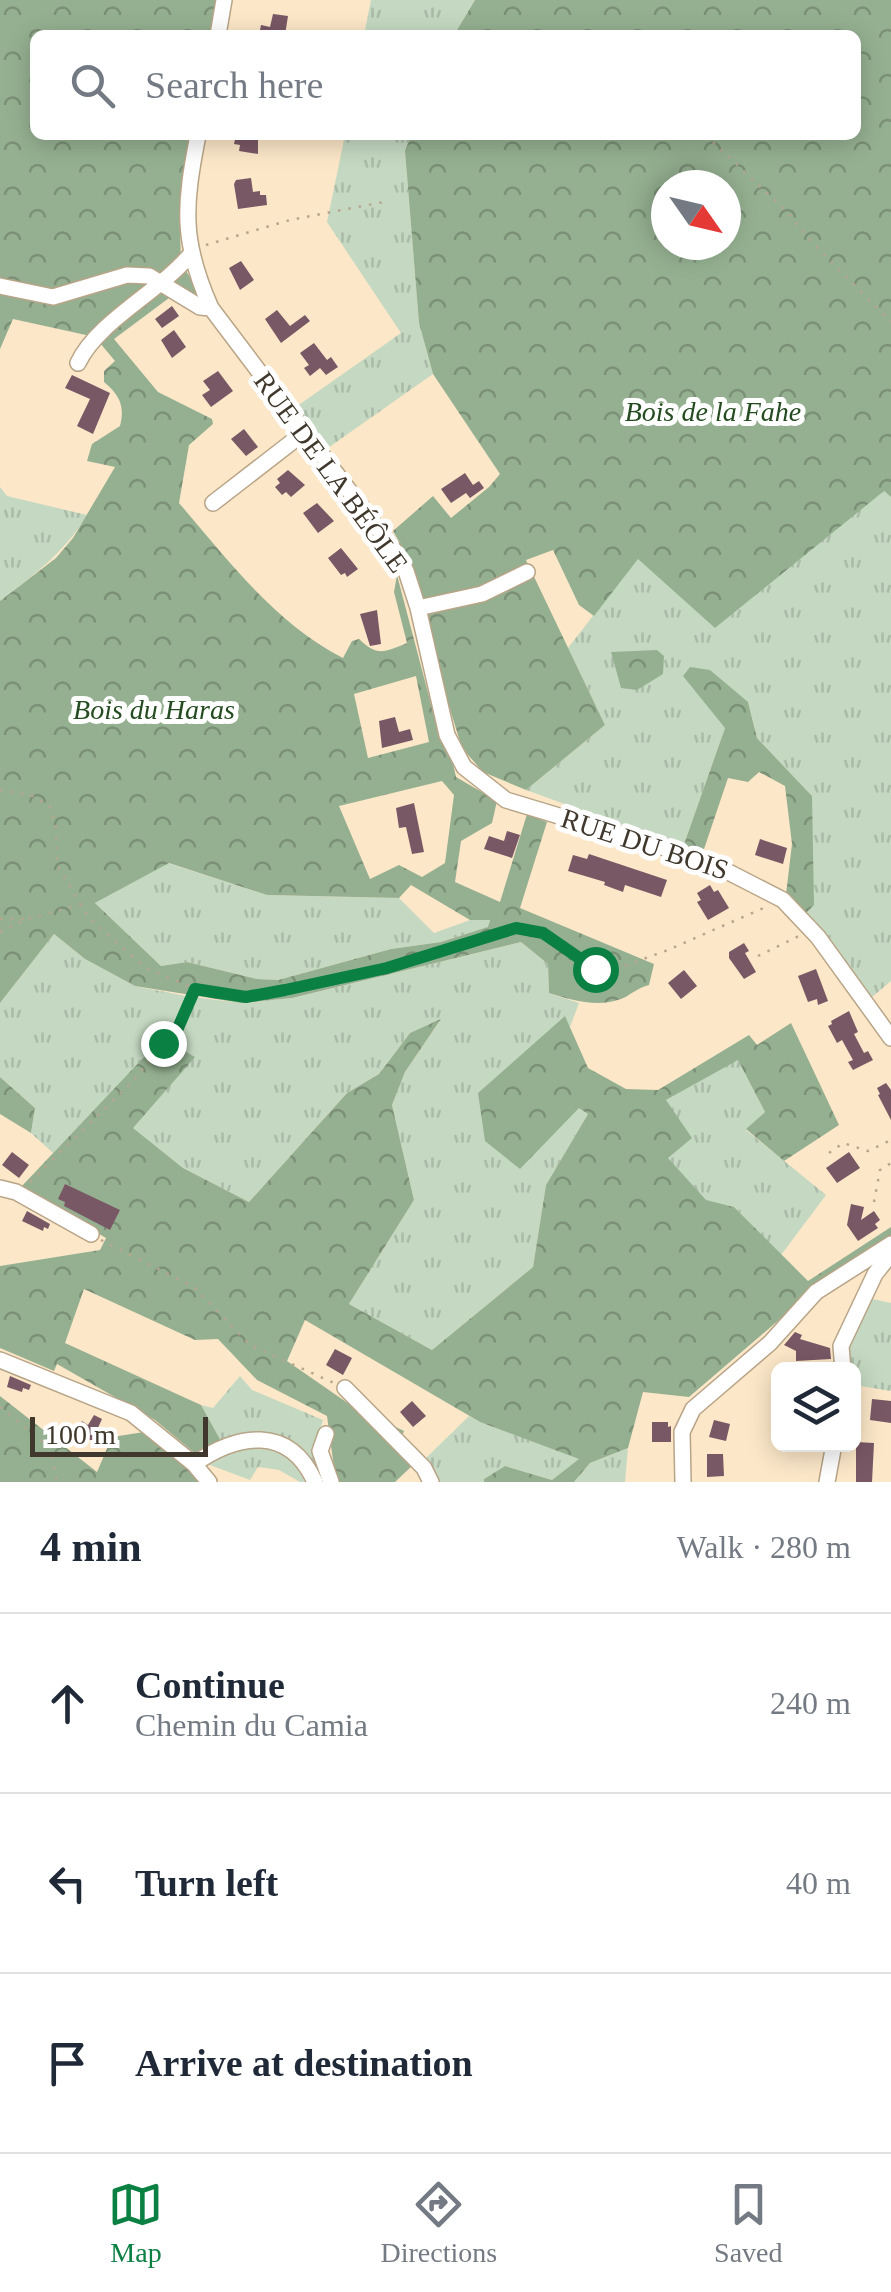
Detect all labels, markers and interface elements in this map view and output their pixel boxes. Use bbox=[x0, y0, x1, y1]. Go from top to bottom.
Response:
search box bbox=[30, 30, 861, 140]
icon: search bbox=[65, 58, 120, 113]
text: Search here bbox=[145, 64, 323, 106]
north arrow bbox=[651, 170, 741, 260]
street label: RUE DE LA BÉÔLE bbox=[248, 366, 414, 578]
park label: Bois de la Fahe bbox=[625, 396, 801, 427]
park label: Bois du Haras bbox=[73, 694, 235, 725]
street label: RUE DU BOIS bbox=[557, 802, 733, 886]
route start bbox=[573, 947, 619, 993]
route end bbox=[141, 1021, 187, 1067]
map controls bbox=[771, 1362, 861, 1452]
button: layers bbox=[771, 1362, 861, 1452]
scale bar bbox=[30, 1412, 208, 1456]
text: 100 m bbox=[45, 1419, 116, 1450]
text: 4 min bbox=[40, 1524, 142, 1570]
text: Walk · 280 m bbox=[677, 1529, 851, 1565]
text: Continue bbox=[135, 1664, 285, 1706]
icon: ahead bbox=[40, 1676, 95, 1731]
text: 240 m bbox=[770, 1685, 851, 1721]
text: Chemin du Camia bbox=[135, 1707, 368, 1743]
icon: left bbox=[40, 1856, 95, 1911]
text: Turn left bbox=[135, 1862, 278, 1904]
text: 40 m bbox=[786, 1865, 851, 1901]
icon: arrive bbox=[40, 2036, 95, 2091]
text: Arrive at destination bbox=[135, 2042, 473, 2084]
tab: Map bbox=[108, 2177, 163, 2269]
tab: Directions bbox=[380, 2177, 497, 2269]
tab: Saved bbox=[714, 2177, 783, 2269]

